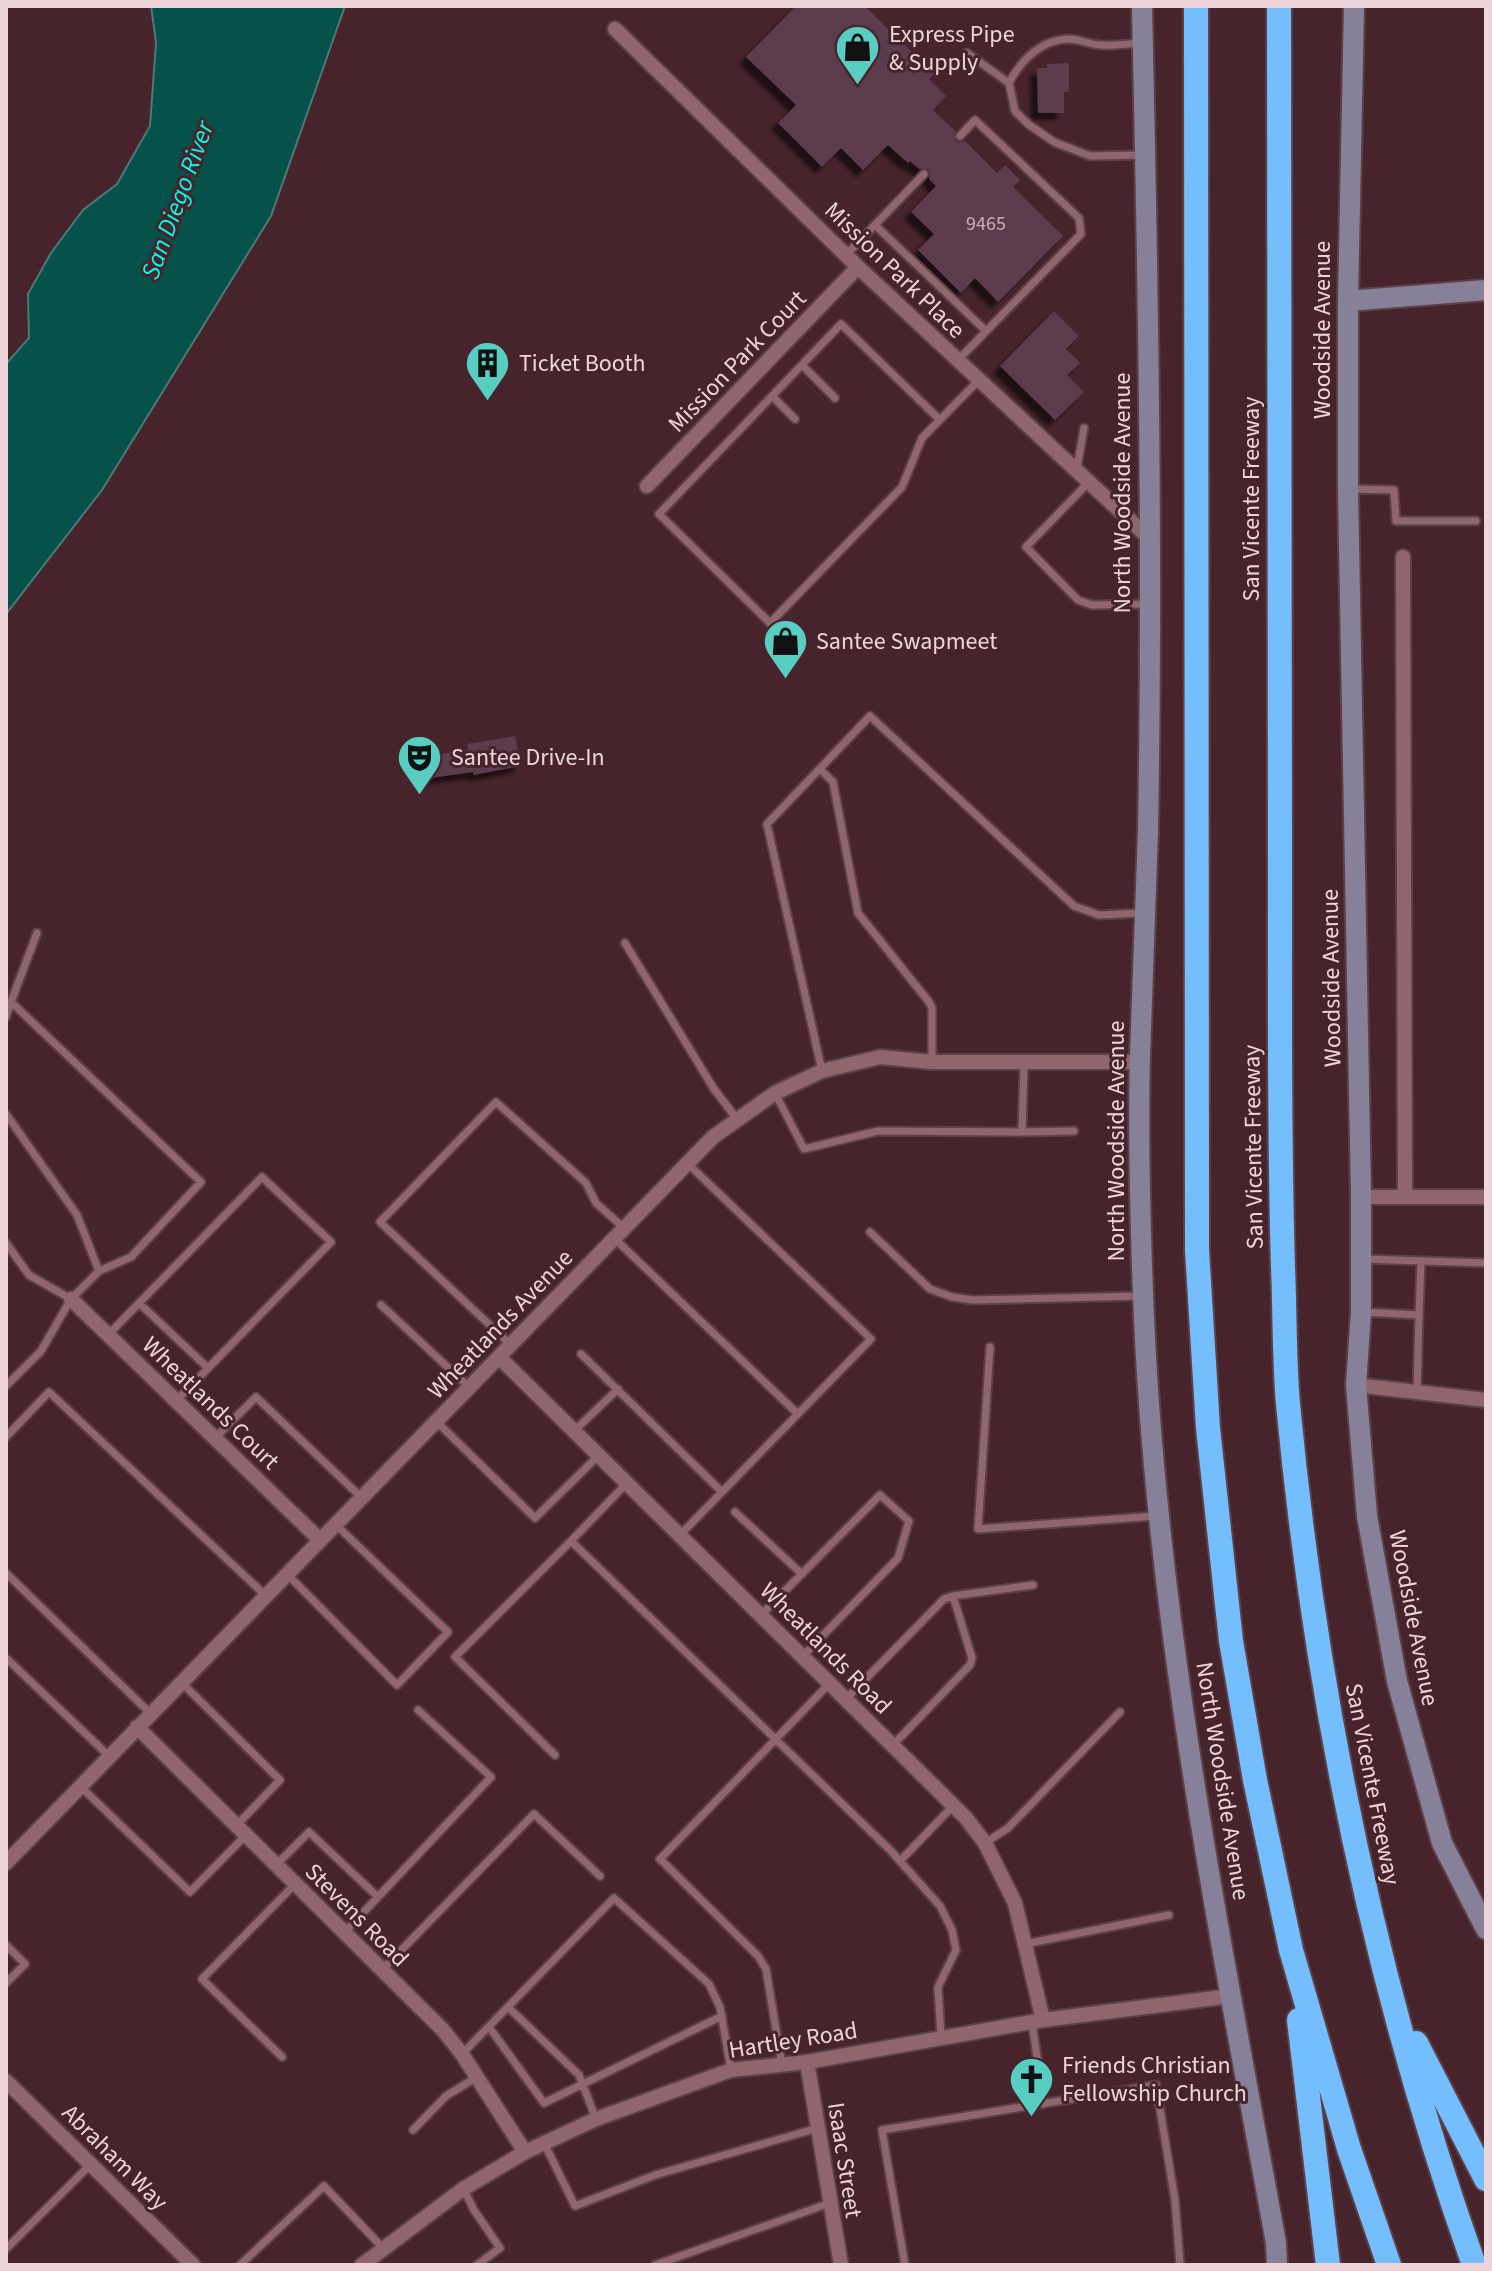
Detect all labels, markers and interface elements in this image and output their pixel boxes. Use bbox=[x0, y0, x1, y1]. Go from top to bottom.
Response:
place label: Express Pipe & Supply bbox=[889, 17, 1015, 80]
shop icon: Express Pipe & Supply bbox=[834, 24, 882, 87]
water label: San Diego River bbox=[132, 115, 224, 284]
street label: Mission Park Place bbox=[816, 194, 973, 347]
house number: 9465 bbox=[966, 210, 1006, 238]
street label: Woodside Avenue bbox=[1305, 241, 1340, 419]
street label: Mission Park Court bbox=[660, 282, 815, 440]
building icon: Ticket Booth bbox=[464, 339, 512, 402]
place label: Ticket Booth bbox=[519, 346, 646, 381]
street label: North Woodside Avenue bbox=[1105, 373, 1140, 613]
street label: San Vicente Freeway bbox=[1234, 397, 1269, 601]
shop icon: Santee Swapmeet bbox=[761, 617, 809, 680]
place label: Santee Swapmeet bbox=[816, 624, 997, 659]
theatre icon: Santee Drive-In bbox=[396, 733, 444, 796]
place label: Santee Drive-In bbox=[451, 740, 605, 775]
street label: Woodside Avenue bbox=[1312, 889, 1351, 1067]
street label: North Woodside Avenue bbox=[1099, 1021, 1134, 1261]
street label: San Vicente Freeway bbox=[1234, 1044, 1273, 1250]
street label: Wheatlands Avenue bbox=[419, 1241, 581, 1407]
street label: Wheatlands Court bbox=[134, 1329, 287, 1478]
street label: Woodside Avenue bbox=[1379, 1527, 1448, 1709]
street label: Wheatlands Road bbox=[752, 1574, 900, 1722]
street label: North Woodside Avenue bbox=[1186, 1659, 1259, 1903]
street label: San Vicente Freeway bbox=[1336, 1680, 1409, 1888]
street label: Stevens Road bbox=[297, 1855, 417, 1975]
street label: Hartley Road bbox=[726, 2013, 860, 2068]
place label: Friends Christian Fellowship Church bbox=[1062, 2048, 1247, 2111]
church icon: Friends Christian Fellowship Church bbox=[1007, 2055, 1055, 2118]
street label: Abraham Way bbox=[54, 2096, 176, 2218]
street label: Isaac Street bbox=[818, 2100, 871, 2220]

